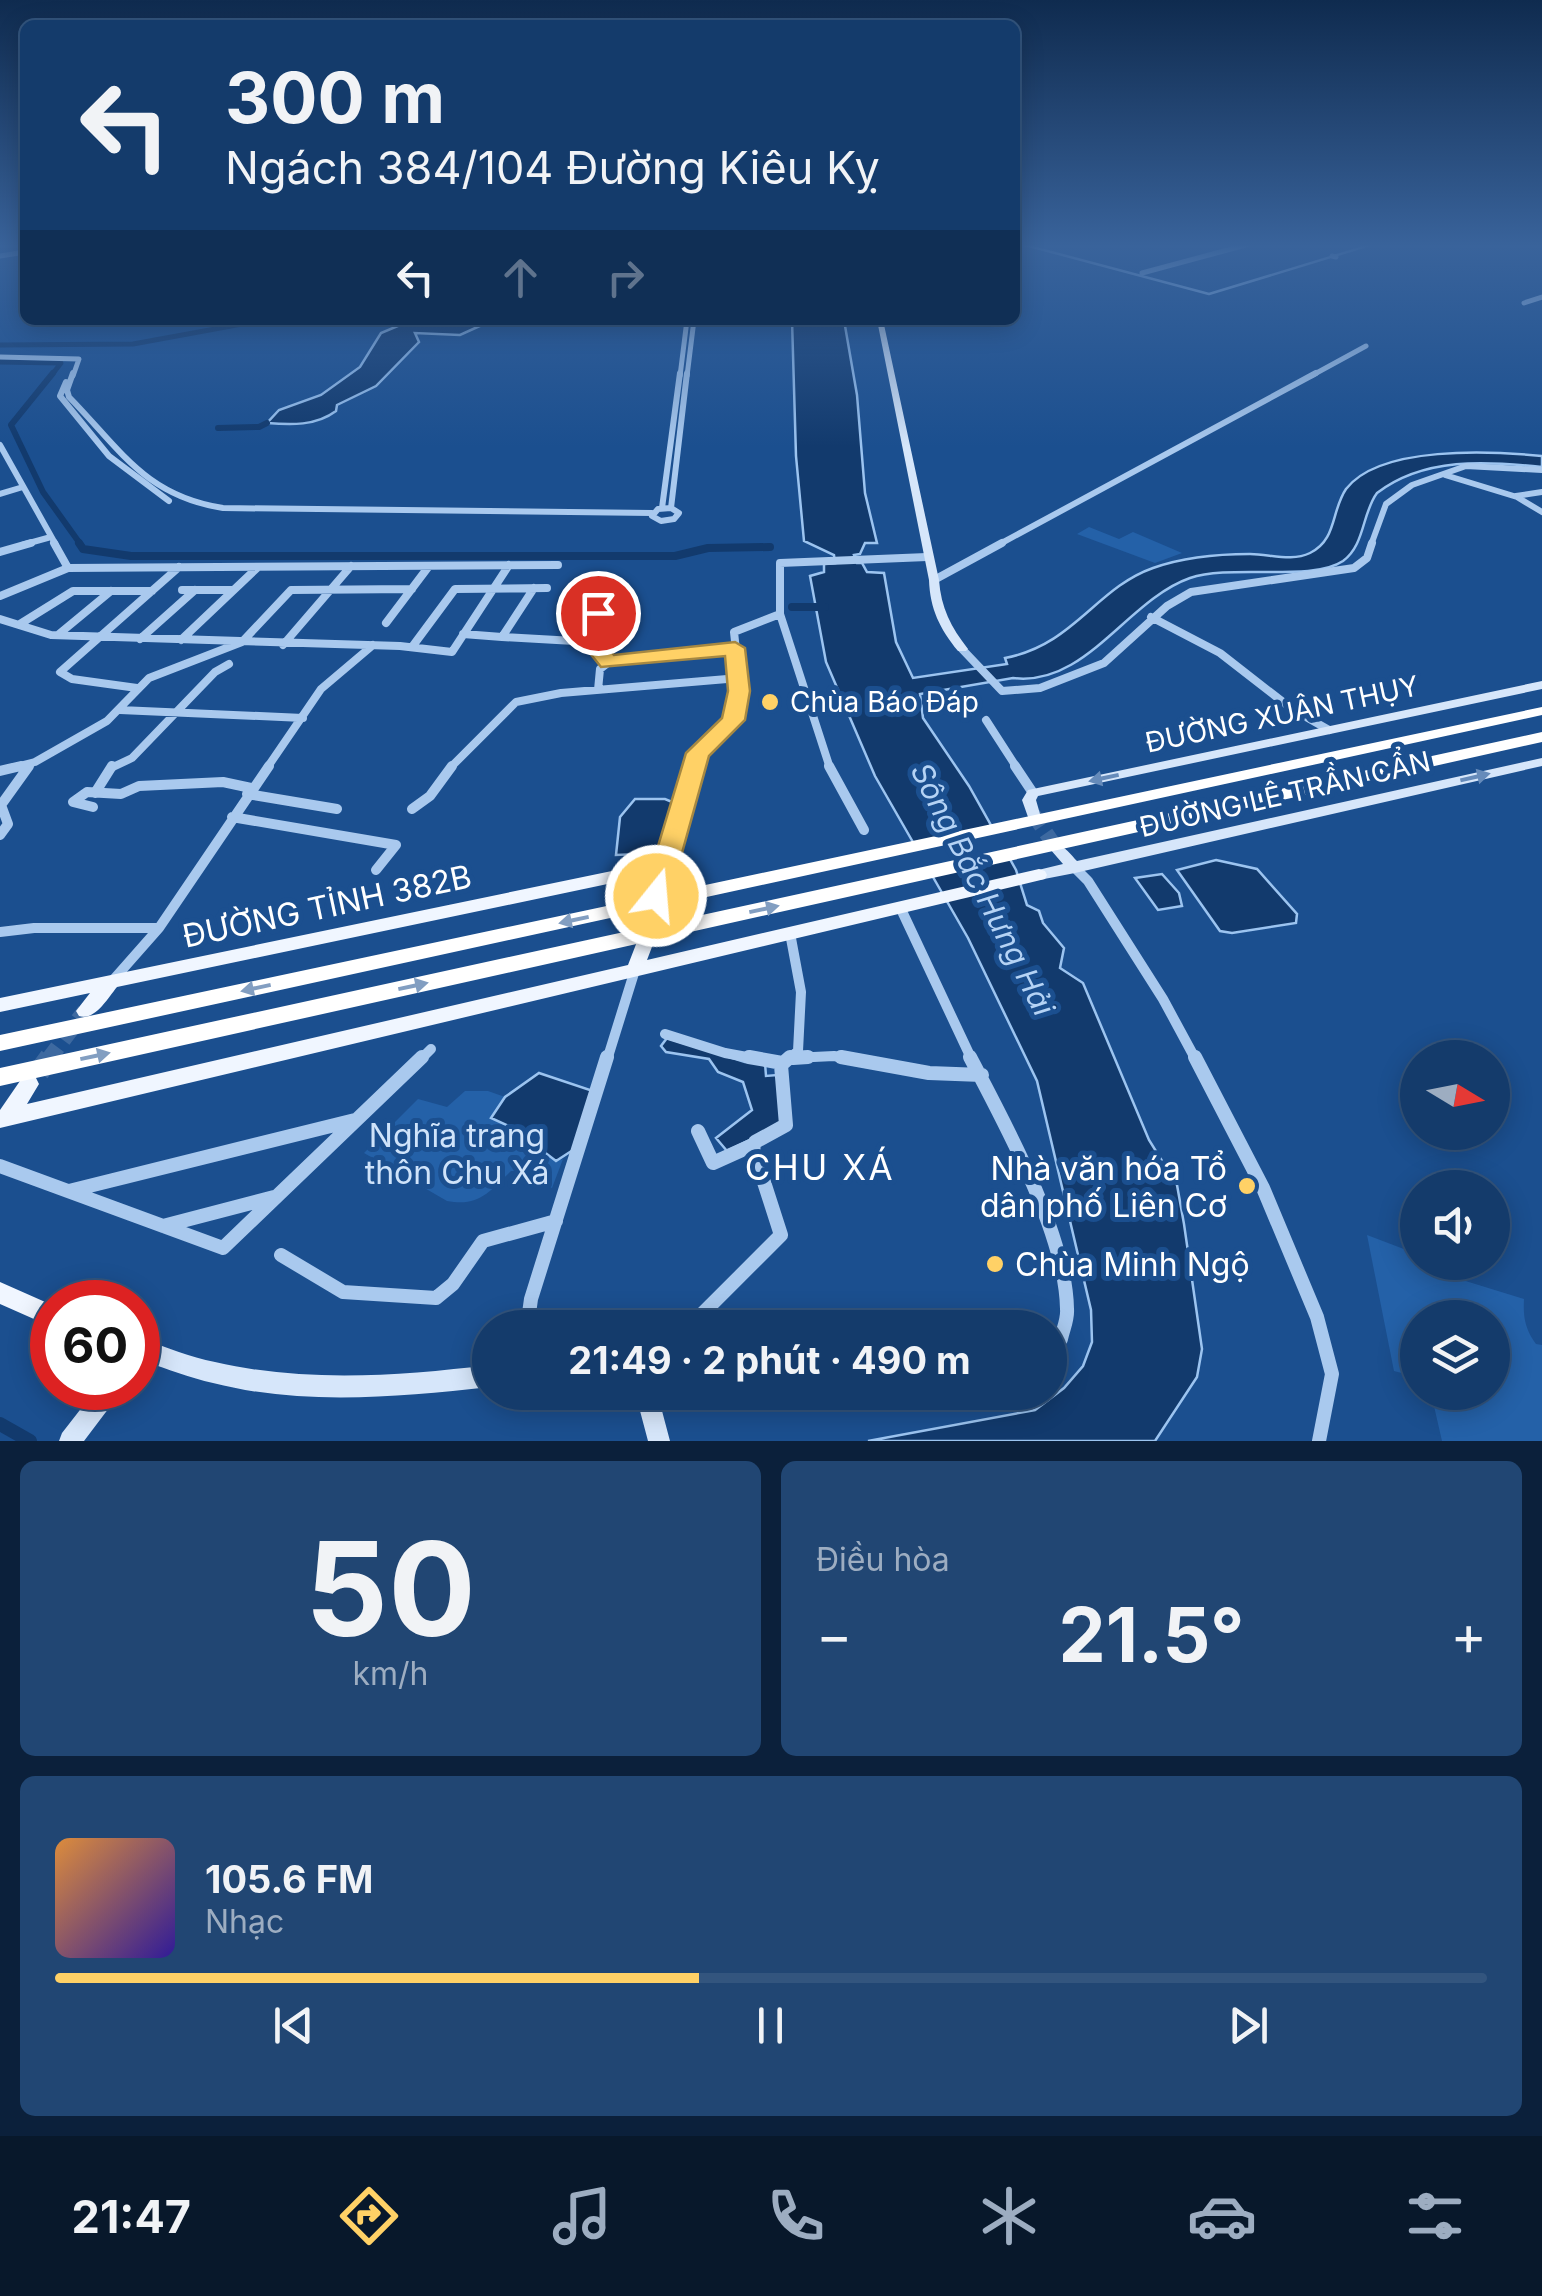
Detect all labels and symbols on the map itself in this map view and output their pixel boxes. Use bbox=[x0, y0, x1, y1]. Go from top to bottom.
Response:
pin bbox=[556, 571, 641, 656]
street label: ĐƯỜNG XUÂN THỤY bbox=[1142, 668, 1422, 760]
place label: Chùa Báo Đáp bbox=[790, 685, 979, 719]
marker: Chùa Báo Đáp bbox=[759, 691, 781, 713]
street label: ĐƯỜNG LÊ TRẦN CẨN bbox=[1135, 739, 1434, 844]
water label: Sông Bắc Hưng Hải bbox=[904, 757, 1063, 1022]
one-way arrow bbox=[1460, 769, 1491, 784]
one-way arrow bbox=[1088, 770, 1119, 786]
position arrow bbox=[604, 844, 708, 948]
street label: ĐƯỜNG TỈNH 382B bbox=[179, 856, 475, 956]
one-way arrow bbox=[749, 900, 780, 916]
one-way arrow bbox=[558, 912, 589, 928]
one-way arrow bbox=[397, 978, 428, 993]
one-way arrow bbox=[240, 981, 271, 996]
north arrow bbox=[1400, 1040, 1510, 1150]
one-way arrow bbox=[80, 1048, 111, 1063]
park label: Nghĩa trang thôn Chu Xá bbox=[365, 1116, 549, 1192]
district label: CHU XÁ bbox=[745, 1146, 895, 1188]
place label: Nhà văn hóa Tổ dân phố Liên Cơ bbox=[980, 1149, 1227, 1225]
marker: Nhà văn hóa Tổ dân phố Liên Cơ bbox=[1236, 1175, 1258, 1197]
place label: Chùa Minh Ngộ bbox=[1015, 1245, 1250, 1284]
marker: Chùa Minh Ngộ bbox=[984, 1253, 1006, 1275]
speed limit sign: 60 bbox=[30, 1280, 160, 1410]

